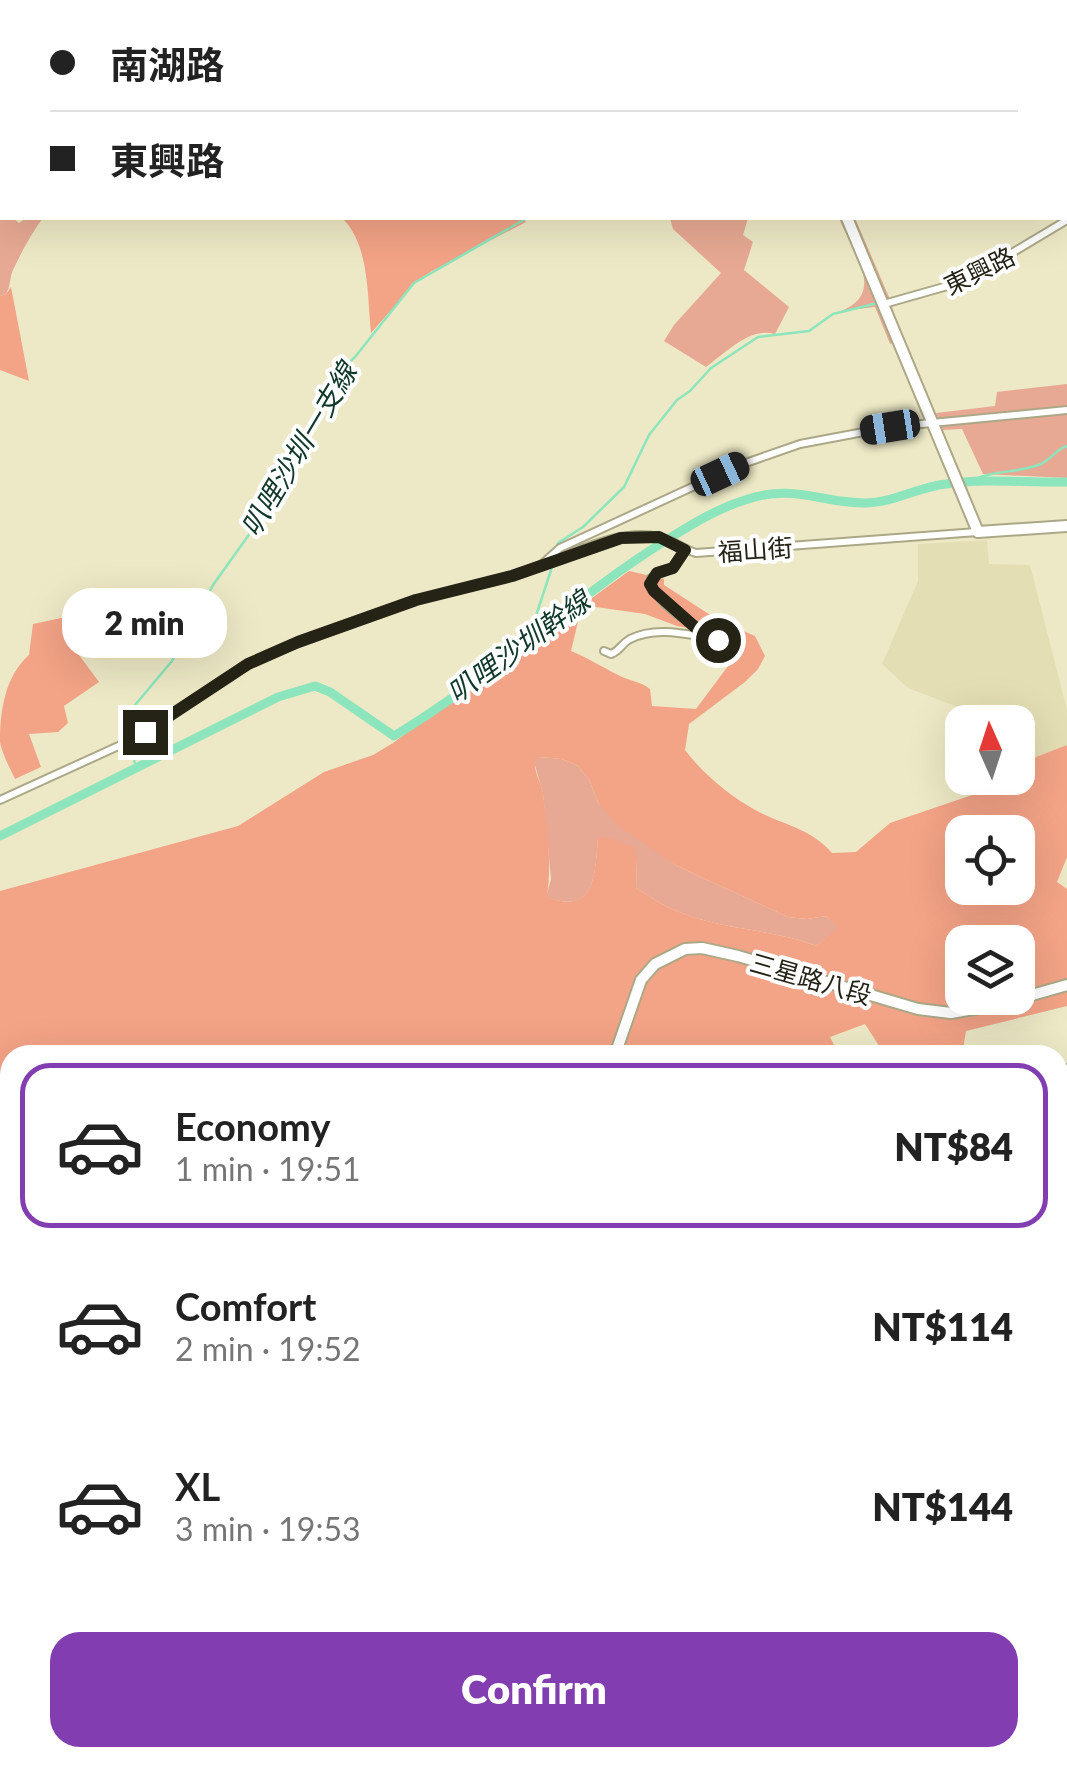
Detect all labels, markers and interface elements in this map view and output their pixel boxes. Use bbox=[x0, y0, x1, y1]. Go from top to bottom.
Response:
text: 南湖路 bbox=[110, 41, 224, 87]
text: 東興路 bbox=[110, 137, 224, 183]
street label: 東興路 bbox=[939, 240, 1019, 300]
water label: 叭哩沙圳一支線 bbox=[233, 354, 365, 542]
car bbox=[858, 407, 922, 447]
car bbox=[686, 448, 754, 500]
street label: 福山街 bbox=[717, 531, 793, 567]
water label: 叭哩沙圳幹線 bbox=[440, 581, 598, 709]
callout: 2 min bbox=[62, 587, 228, 657]
text: 2 min bbox=[105, 603, 184, 642]
route start bbox=[696, 618, 741, 663]
north arrow bbox=[945, 705, 1035, 795]
map controls bbox=[945, 705, 1035, 1015]
route end bbox=[123, 710, 168, 755]
button: locate bbox=[945, 815, 1035, 905]
button: layers bbox=[945, 925, 1035, 1015]
street label: 三星路八段 bbox=[747, 946, 875, 1010]
icon: car bbox=[55, 1101, 145, 1191]
text: Economy bbox=[175, 1103, 330, 1149]
text: NT$84 bbox=[894, 1123, 1013, 1169]
text: 1 min · 19:51 bbox=[175, 1149, 361, 1188]
icon: car bbox=[55, 1281, 145, 1371]
text: Comfort bbox=[175, 1283, 316, 1329]
text: NT$114 bbox=[872, 1303, 1013, 1349]
text: 2 min · 19:52 bbox=[175, 1329, 361, 1368]
icon: car bbox=[55, 1461, 145, 1551]
text: XL bbox=[175, 1463, 220, 1509]
text: NT$144 bbox=[872, 1483, 1013, 1529]
text: 3 min · 19:53 bbox=[175, 1509, 361, 1548]
button: Confirm bbox=[50, 1632, 1018, 1747]

